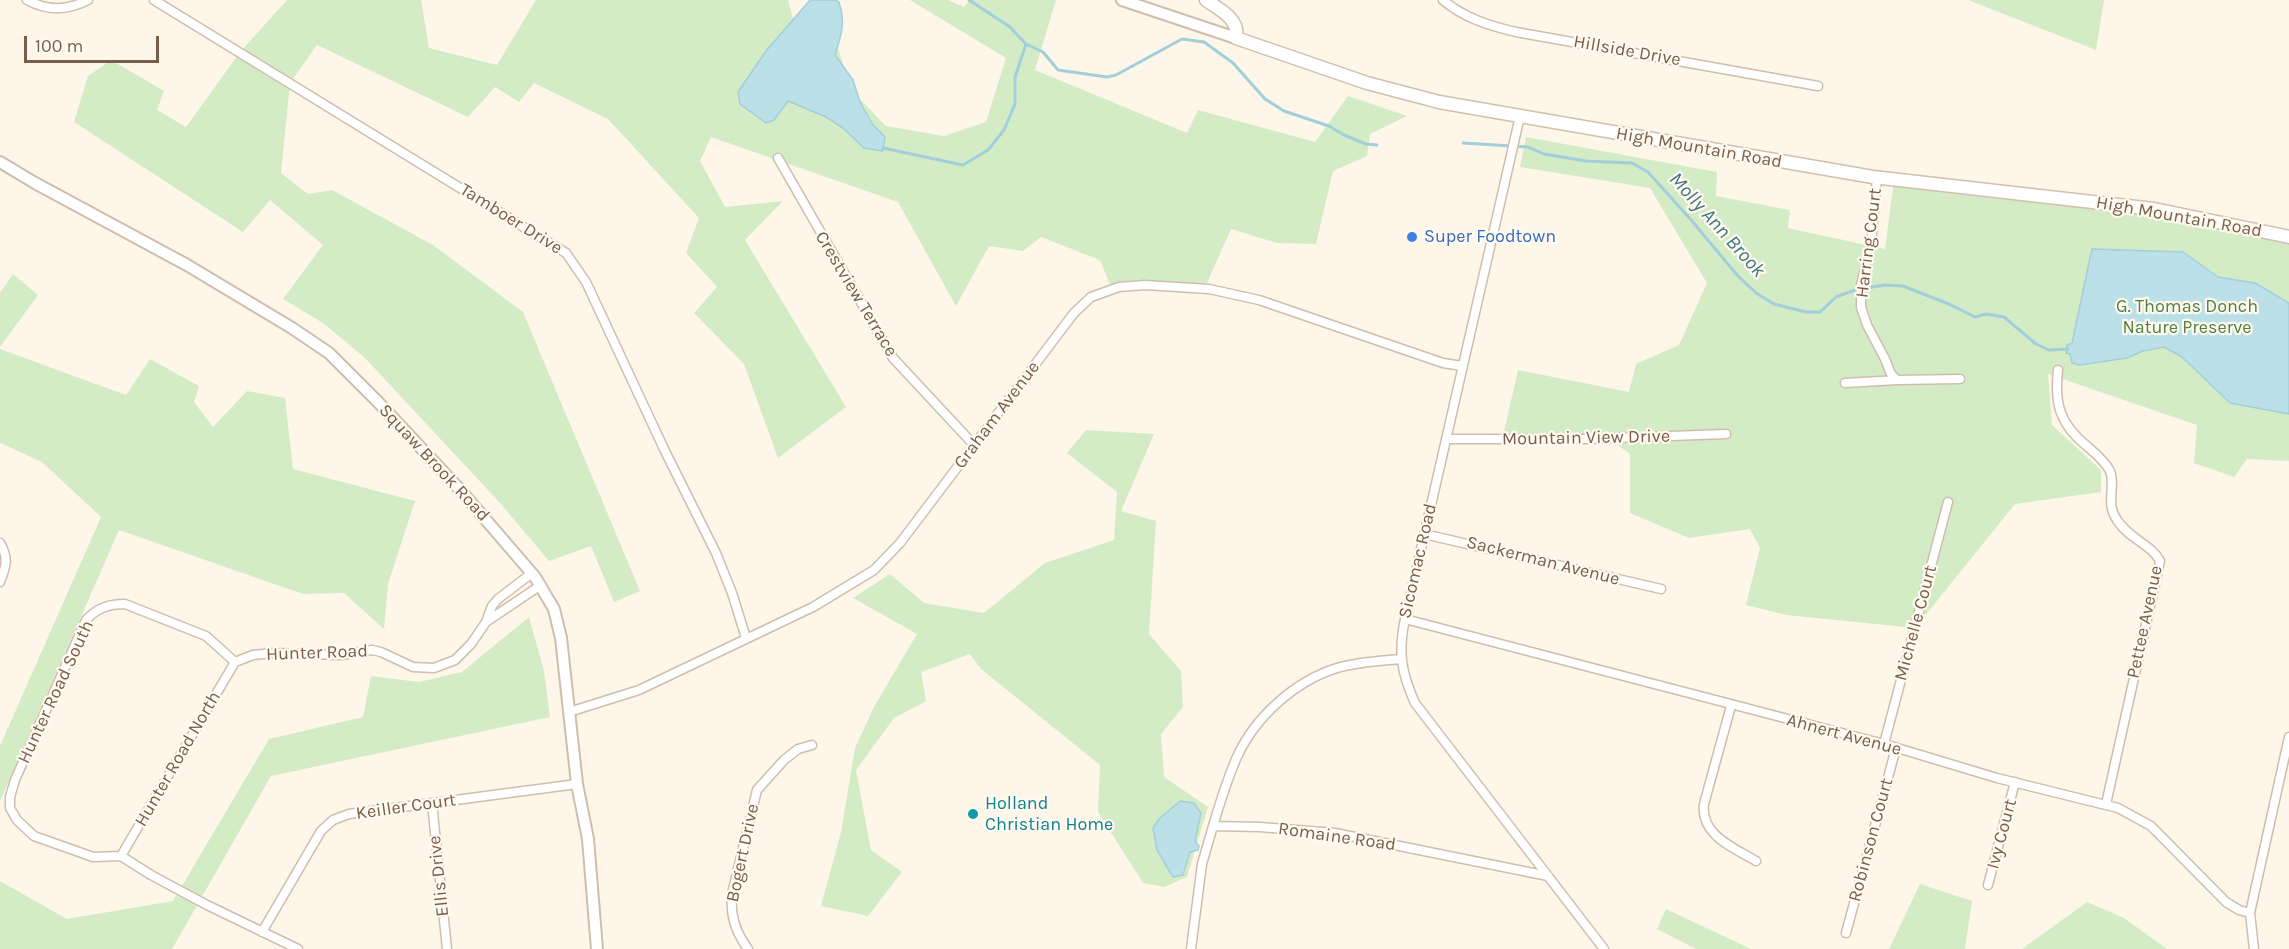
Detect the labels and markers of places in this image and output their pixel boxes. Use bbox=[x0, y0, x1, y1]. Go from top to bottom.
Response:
place label: Super Foodtown bbox=[1424, 226, 1556, 248]
marker: Super Foodtown bbox=[1405, 230, 1419, 244]
place label: Holland Christian Home bbox=[985, 793, 1113, 836]
marker: Holland Christian Home bbox=[966, 807, 980, 821]

